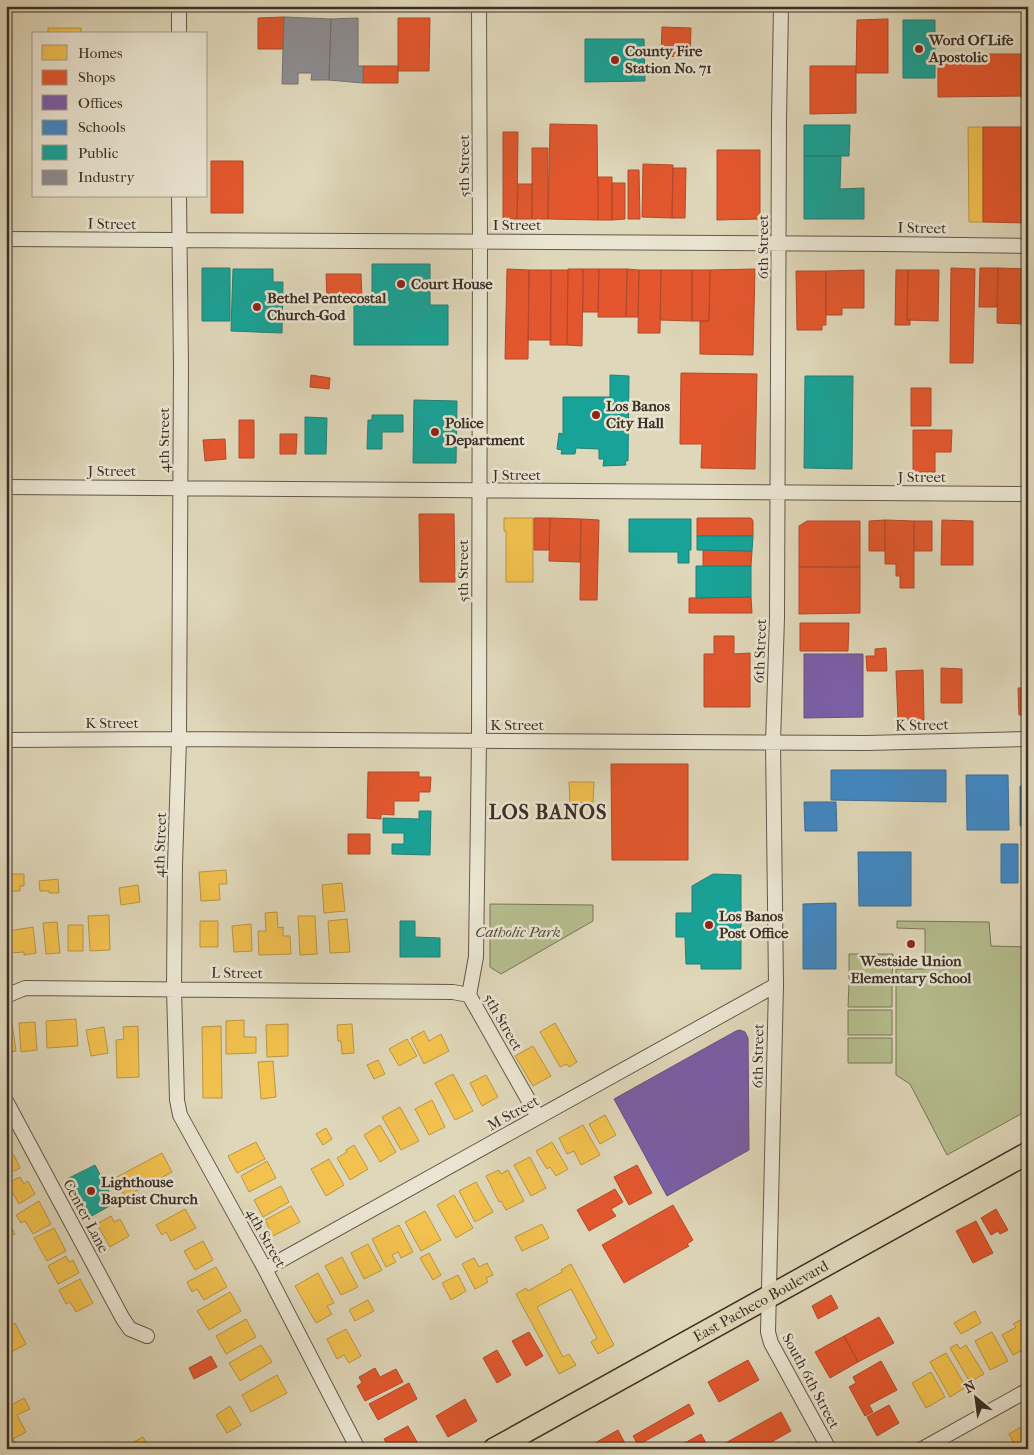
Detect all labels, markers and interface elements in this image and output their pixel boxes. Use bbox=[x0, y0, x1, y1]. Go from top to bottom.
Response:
place label: Word Of Life Apostolic bbox=[928, 31, 1014, 66]
legend bbox=[32, 32, 208, 198]
place label: County Fire Station No. 71 bbox=[625, 42, 712, 77]
marker: Word Of Life Apostolic bbox=[913, 43, 925, 55]
text: Homes bbox=[78, 44, 123, 62]
marker: County Fire Station No. 71 bbox=[609, 54, 621, 66]
text: Shops bbox=[78, 68, 116, 86]
text: Offices bbox=[78, 94, 123, 112]
text: Schools bbox=[78, 118, 126, 136]
street label: 5th Street bbox=[455, 134, 473, 198]
text: Public bbox=[78, 144, 119, 162]
text: Industry bbox=[78, 168, 135, 186]
street label: 6th Street bbox=[754, 214, 772, 279]
street label: I Street bbox=[88, 215, 137, 233]
street label: I Street bbox=[493, 216, 542, 234]
street label: I Street bbox=[898, 219, 947, 237]
place label: Court House bbox=[411, 275, 493, 293]
marker: Court House bbox=[395, 278, 407, 290]
place label: Bethel Pentecostal Church-God bbox=[267, 289, 387, 324]
marker: Bethel Pentecostal Church-God bbox=[251, 301, 263, 313]
place label: Los Banos City Hall bbox=[606, 397, 670, 432]
street label: 4th Street bbox=[155, 407, 173, 473]
marker: Los Banos City Hall bbox=[590, 409, 602, 421]
place label: Police Department bbox=[445, 414, 525, 449]
marker: Police Department bbox=[429, 426, 441, 438]
street label: J Street bbox=[87, 462, 137, 480]
street label: J Street bbox=[492, 466, 542, 484]
street label: J Street bbox=[897, 468, 947, 486]
street label: 5th Street bbox=[454, 539, 472, 603]
street label: 6th Street bbox=[750, 618, 770, 684]
street label: K Street bbox=[85, 714, 139, 732]
street label: K Street bbox=[490, 716, 544, 734]
street label: K Street bbox=[895, 716, 950, 734]
district label: LOS BANOS bbox=[489, 801, 607, 824]
street label: 4th Street bbox=[150, 811, 170, 878]
place label: Los Banos Post Office bbox=[719, 907, 789, 942]
marker: Los Banos Post Office bbox=[703, 919, 715, 931]
park label: Catholic Park bbox=[475, 923, 561, 941]
marker: Westside Union Elementary School bbox=[905, 938, 917, 950]
place label: Westside Union Elementary School bbox=[851, 952, 972, 987]
street label: L Street bbox=[211, 964, 264, 982]
street label: 5th Street bbox=[479, 990, 527, 1054]
street label: 6th Street bbox=[748, 1023, 768, 1089]
street label: M Street bbox=[484, 1091, 543, 1135]
place label: Lighthouse Baptist Church bbox=[101, 1173, 198, 1208]
street label: Center Lane bbox=[59, 1176, 113, 1256]
marker: Lighthouse Baptist Church bbox=[85, 1185, 97, 1197]
street label: 4th Street bbox=[242, 1205, 290, 1272]
street label: East Pacheco Boulevard bbox=[690, 1256, 832, 1346]
street label: South 6th Street bbox=[778, 1330, 844, 1432]
north arrow bbox=[952, 1372, 1002, 1422]
text: N bbox=[961, 1377, 979, 1397]

